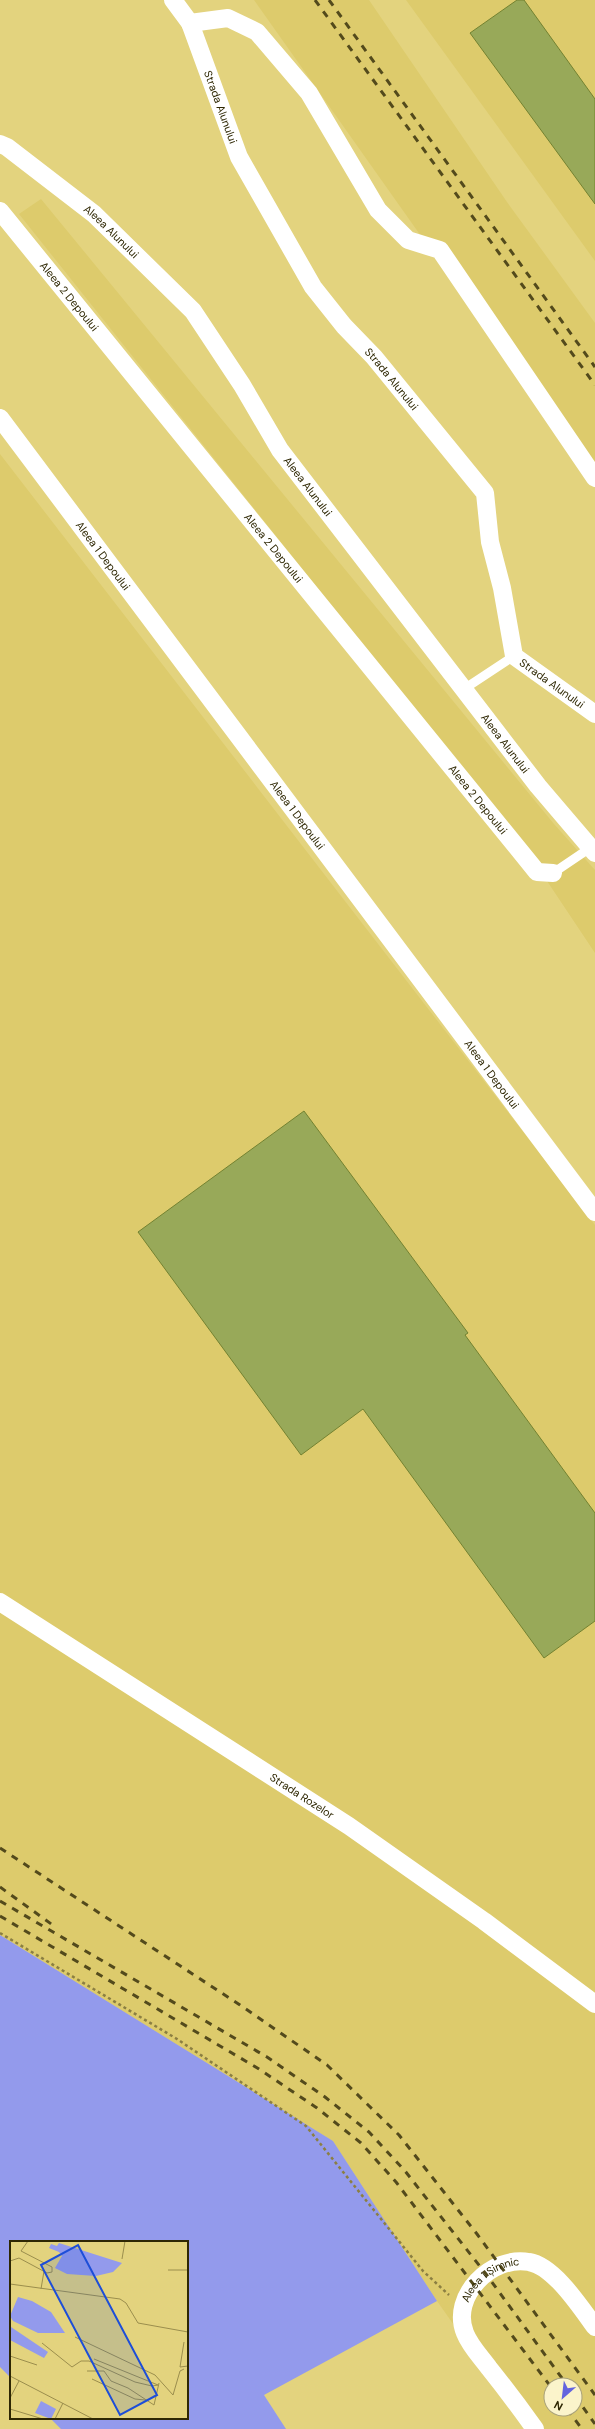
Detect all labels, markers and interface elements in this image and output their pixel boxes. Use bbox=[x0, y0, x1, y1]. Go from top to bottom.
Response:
street label: Strada Alunului bbox=[201, 69, 240, 145]
street label: Aleea Alunului bbox=[81, 202, 142, 261]
street label: Aleea 2 Depoului bbox=[37, 259, 102, 334]
street label: Strada Alunului bbox=[362, 345, 421, 413]
street label: Aleea Alunului bbox=[281, 454, 335, 519]
street label: Aleea 2 Depoului bbox=[241, 510, 306, 585]
street label: Aleea 1 Depoului bbox=[73, 518, 133, 593]
street label: Strada Alunului bbox=[517, 655, 587, 711]
street label: Aleea Alunului bbox=[478, 711, 533, 776]
street label: Aleea 2 Depoului bbox=[446, 762, 510, 837]
street label: Aleea 1 Depoului bbox=[267, 778, 328, 852]
street label: Aleea 1 Depoului bbox=[461, 1037, 522, 1111]
street label: Strada Rozelor bbox=[267, 1770, 337, 1822]
inset map bbox=[10, 2241, 188, 2419]
street label: Aleea 1 Șimnic bbox=[458, 2254, 520, 2304]
north arrow bbox=[543, 2377, 583, 2417]
text: N bbox=[551, 2398, 565, 2414]

